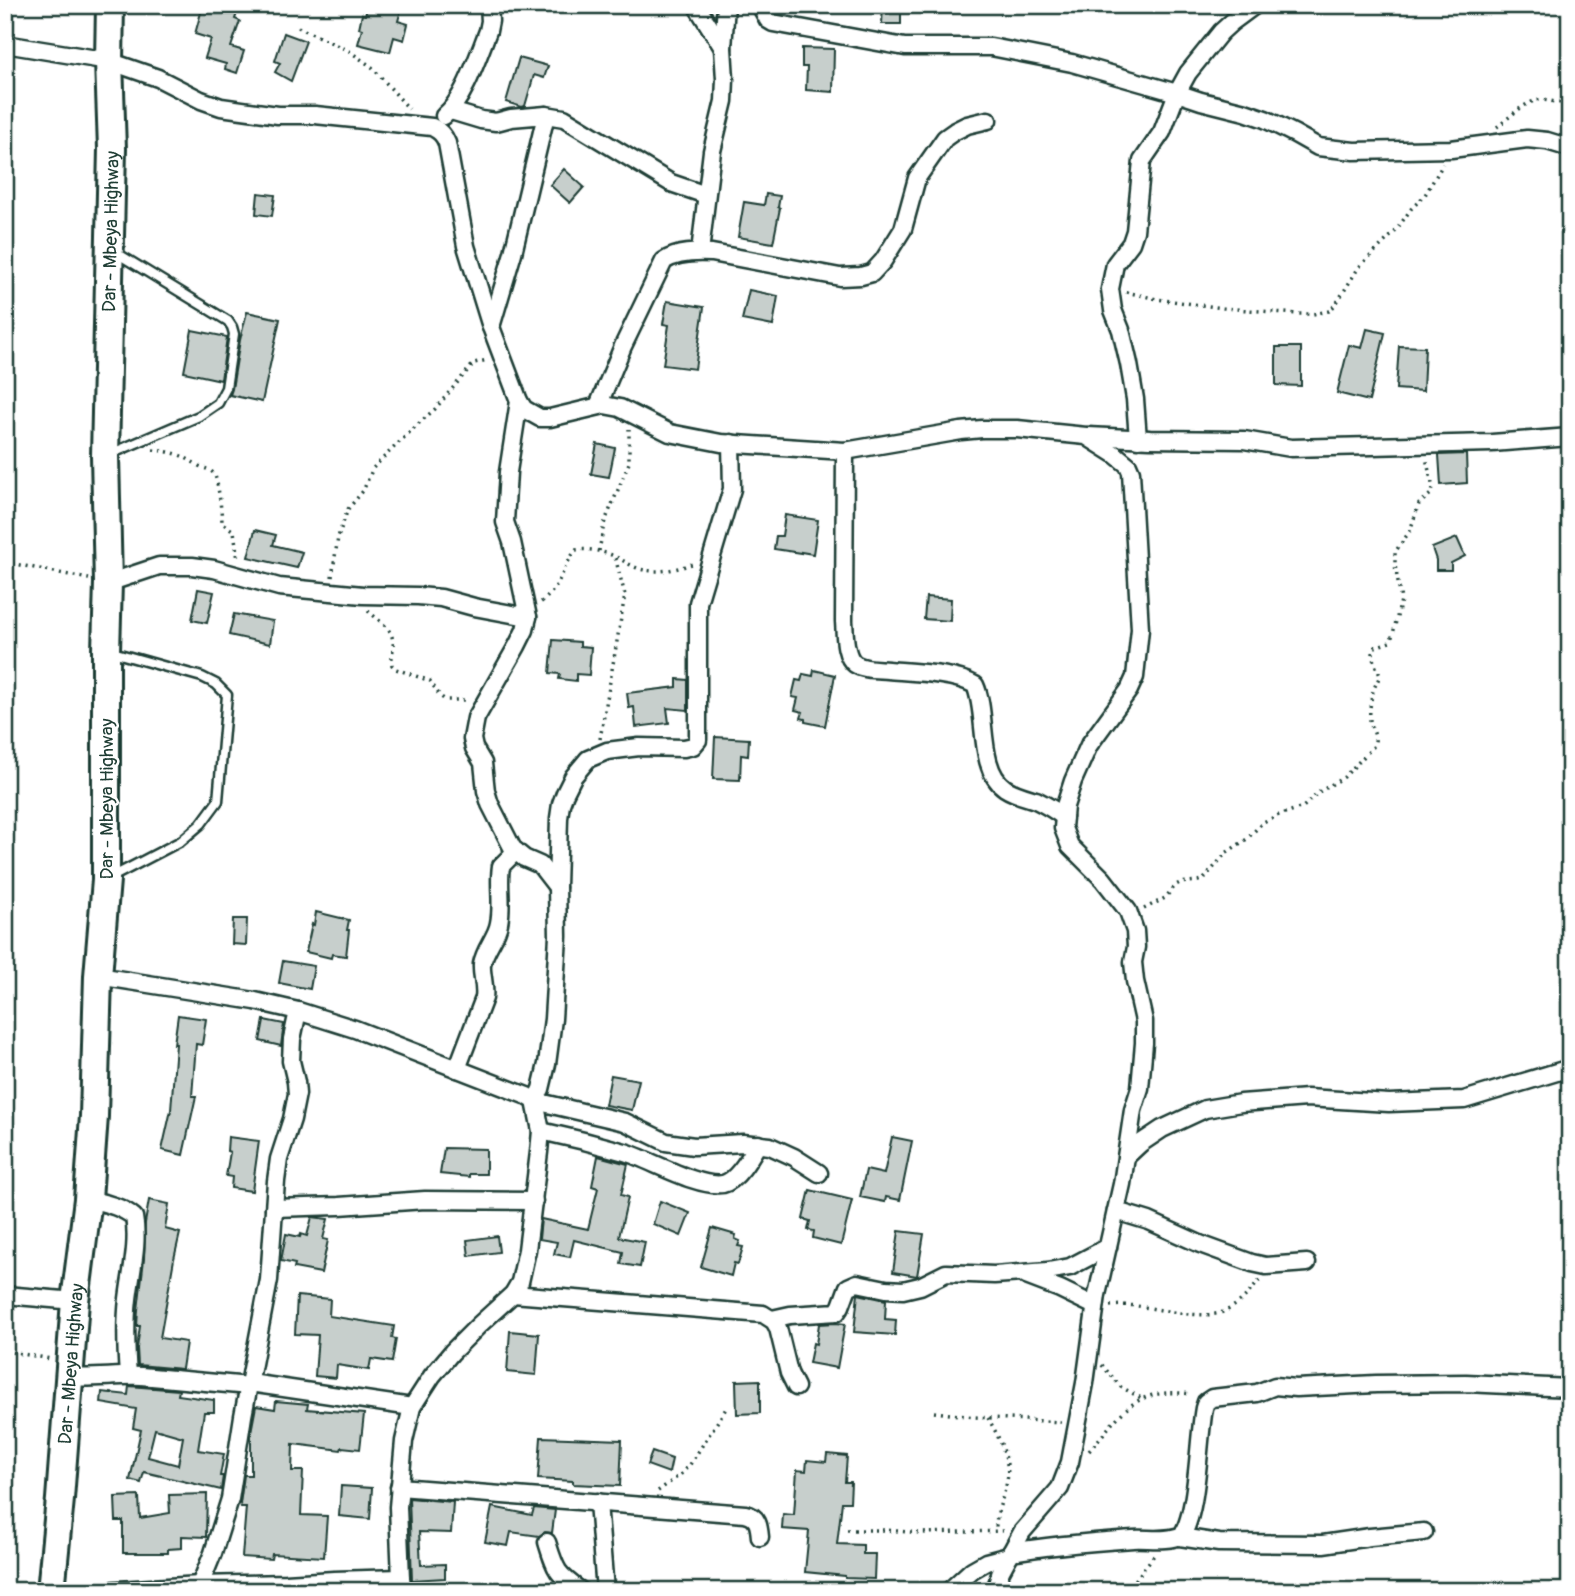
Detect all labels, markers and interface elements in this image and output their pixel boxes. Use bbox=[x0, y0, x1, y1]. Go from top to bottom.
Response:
street label: Dar - Mbeya Highway bbox=[97, 151, 125, 312]
street label: Dar - Mbeya Highway bbox=[95, 718, 119, 880]
street label: Dar - Mbeya Highway bbox=[53, 1282, 90, 1445]

